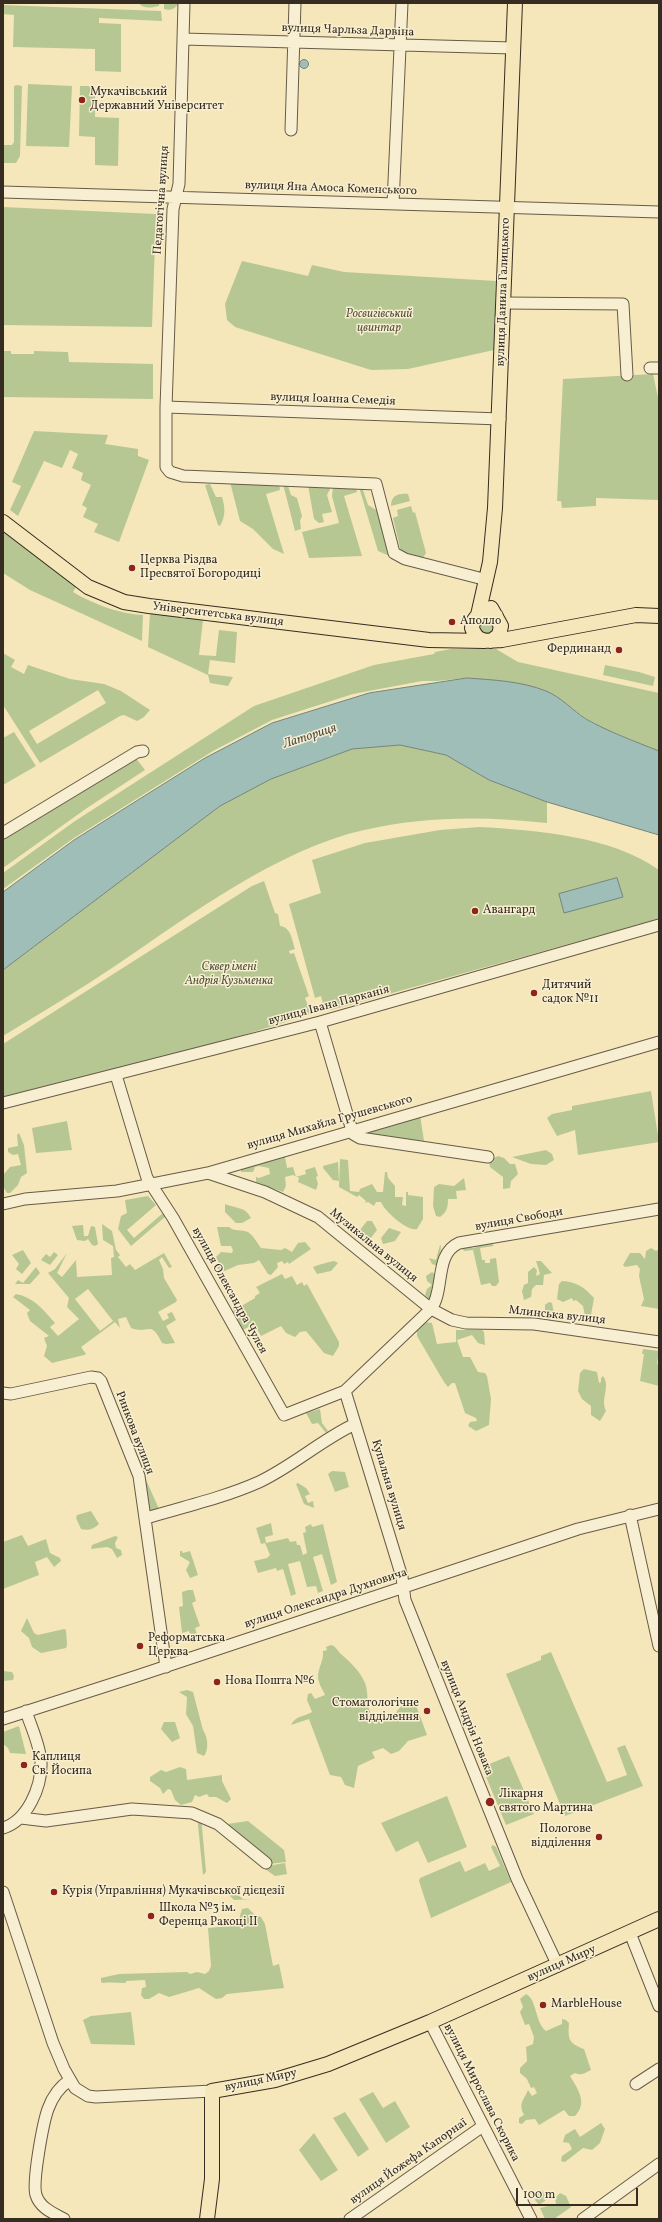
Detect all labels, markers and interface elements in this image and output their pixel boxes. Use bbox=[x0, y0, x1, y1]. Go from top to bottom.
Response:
street label: вулиця Чарльза Дарвіна bbox=[281, 21, 415, 41]
place label: Мукачівський Державний Університет bbox=[90, 86, 224, 114]
marker: Мукачівський Державний Університет bbox=[77, 95, 87, 105]
street label: Педагогічна вулиця bbox=[151, 145, 173, 255]
street label: вулиця Яна Амоса Коменського bbox=[245, 179, 417, 199]
street label: вулиця Данила Галицького bbox=[494, 217, 514, 367]
park label: Росвигівський цвинтар bbox=[346, 308, 412, 336]
street label: вулиця Іоанна Семедія bbox=[270, 391, 396, 409]
place label: Церква Різдва Пресвятої Богородиці bbox=[140, 554, 261, 582]
marker: Церква Різдва Пресвятої Богородиці bbox=[127, 563, 137, 573]
street label: Університетська вулиця bbox=[152, 600, 284, 630]
place label: Аполло bbox=[460, 615, 501, 629]
marker: Аполло bbox=[447, 617, 457, 627]
place label: Фердинанд bbox=[547, 643, 611, 657]
marker: Фердинанд bbox=[614, 645, 624, 655]
water label: Латориця bbox=[281, 721, 339, 753]
place label: Авангард bbox=[483, 904, 535, 918]
marker: Авангард bbox=[470, 906, 480, 916]
park label: Сквер імені Андрія Кузьменка bbox=[185, 961, 273, 989]
place label: Дитячий садок №11 bbox=[542, 979, 599, 1007]
street label: вулиця Івана Парканія bbox=[267, 983, 391, 1029]
marker: Дитячий садок №11 bbox=[529, 988, 539, 998]
street label: вулиця Михайла Грушевського bbox=[246, 1092, 414, 1154]
street label: вулиця Свободи bbox=[474, 1205, 564, 1235]
street label: Музикальна вулиця bbox=[326, 1206, 420, 1286]
street label: вулиця Олександра Чулея bbox=[188, 1225, 270, 1357]
street label: Млинська вулиця bbox=[508, 1304, 606, 1328]
street label: Ринкова вулиця bbox=[112, 1389, 156, 1477]
street label: Купальна вулиця bbox=[367, 1438, 409, 1532]
street label: вулиця Олександра Духновича bbox=[243, 1566, 409, 1632]
place label: Реформатська Церква bbox=[148, 1632, 225, 1660]
marker: Реформатська Церква bbox=[135, 1641, 145, 1651]
street label: вулиця Андрія Новака bbox=[436, 1658, 496, 1778]
place label: Нова Пошта №6 bbox=[225, 1675, 315, 1689]
marker: Нова Пошта №6 bbox=[212, 1677, 222, 1687]
place label: Стоматологічне відділення bbox=[332, 1697, 419, 1725]
marker: Стоматологічне відділення bbox=[422, 1706, 432, 1716]
place label: Каплиця Св. Йосипа bbox=[32, 1751, 92, 1779]
marker: Каплиця Св. Йосипа bbox=[19, 1760, 29, 1770]
place label: Лікарня святого Мартина bbox=[499, 1788, 593, 1816]
marker: Лікарня святого Мартина bbox=[484, 1796, 496, 1808]
place label: Пологове відділення bbox=[531, 1823, 591, 1851]
marker: Пологове відділення bbox=[594, 1832, 604, 1842]
place label: Курія (Управління) Мукачівської дієцезії bbox=[62, 1885, 285, 1899]
marker: Курія (Управління) Мукачівської дієцезії bbox=[49, 1887, 59, 1897]
place label: Школа №3 ім. Ференца Ракоці II bbox=[159, 1902, 258, 1930]
marker: Школа №3 ім. Ференца Ракоці II bbox=[146, 1911, 156, 1921]
street label: вулиця Миру bbox=[526, 1942, 598, 1986]
place label: MarbleHouse bbox=[551, 1998, 622, 2012]
marker: MarbleHouse bbox=[538, 2000, 548, 2010]
street label: вулиця Мирослава Скорика bbox=[440, 2022, 522, 2164]
street label: вулиця Миру bbox=[224, 2066, 298, 2096]
street label: вулиця Йожефа Капорнаї bbox=[348, 2116, 470, 2208]
scale bar bbox=[518, 2180, 640, 2206]
text: 100 m bbox=[523, 2187, 555, 2203]

